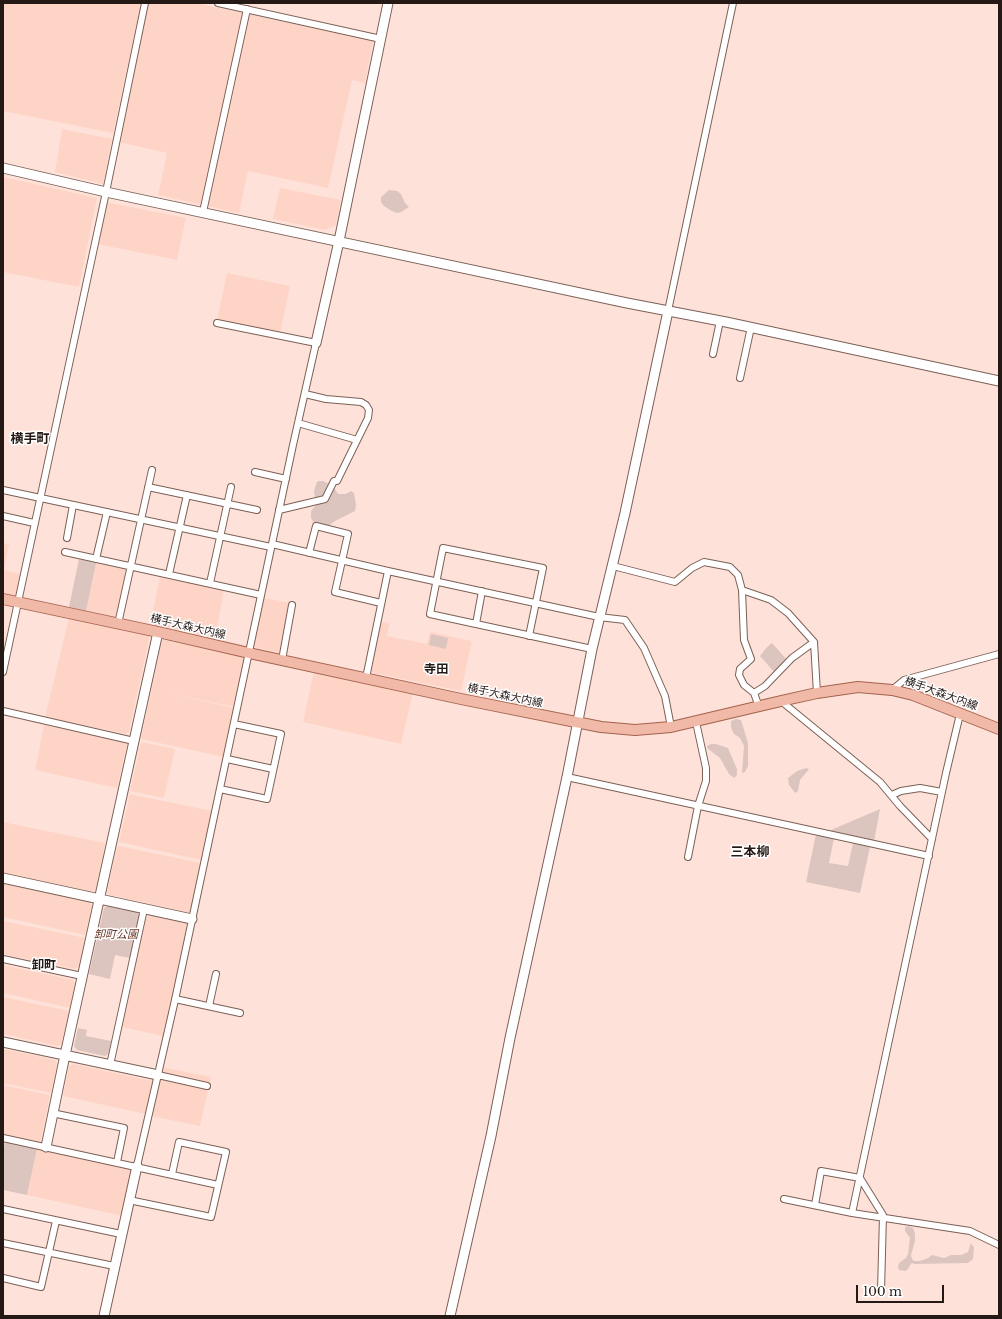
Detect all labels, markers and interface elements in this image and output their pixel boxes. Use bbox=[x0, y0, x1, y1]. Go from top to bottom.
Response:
district label: 横手町 bbox=[11, 431, 49, 447]
street label: 横手大森大内線 bbox=[149, 612, 227, 642]
district label: 寺田 bbox=[424, 663, 448, 677]
street label: 横手大森大内線 bbox=[903, 675, 979, 713]
street label: 横手大森大内線 bbox=[466, 682, 544, 710]
district label: 三本柳 bbox=[731, 844, 769, 860]
park label: 卸町公園 bbox=[94, 928, 138, 942]
district label: 卸町 bbox=[32, 959, 56, 973]
scale bar bbox=[858, 1277, 946, 1303]
text: 100 m bbox=[863, 1284, 902, 1299]

